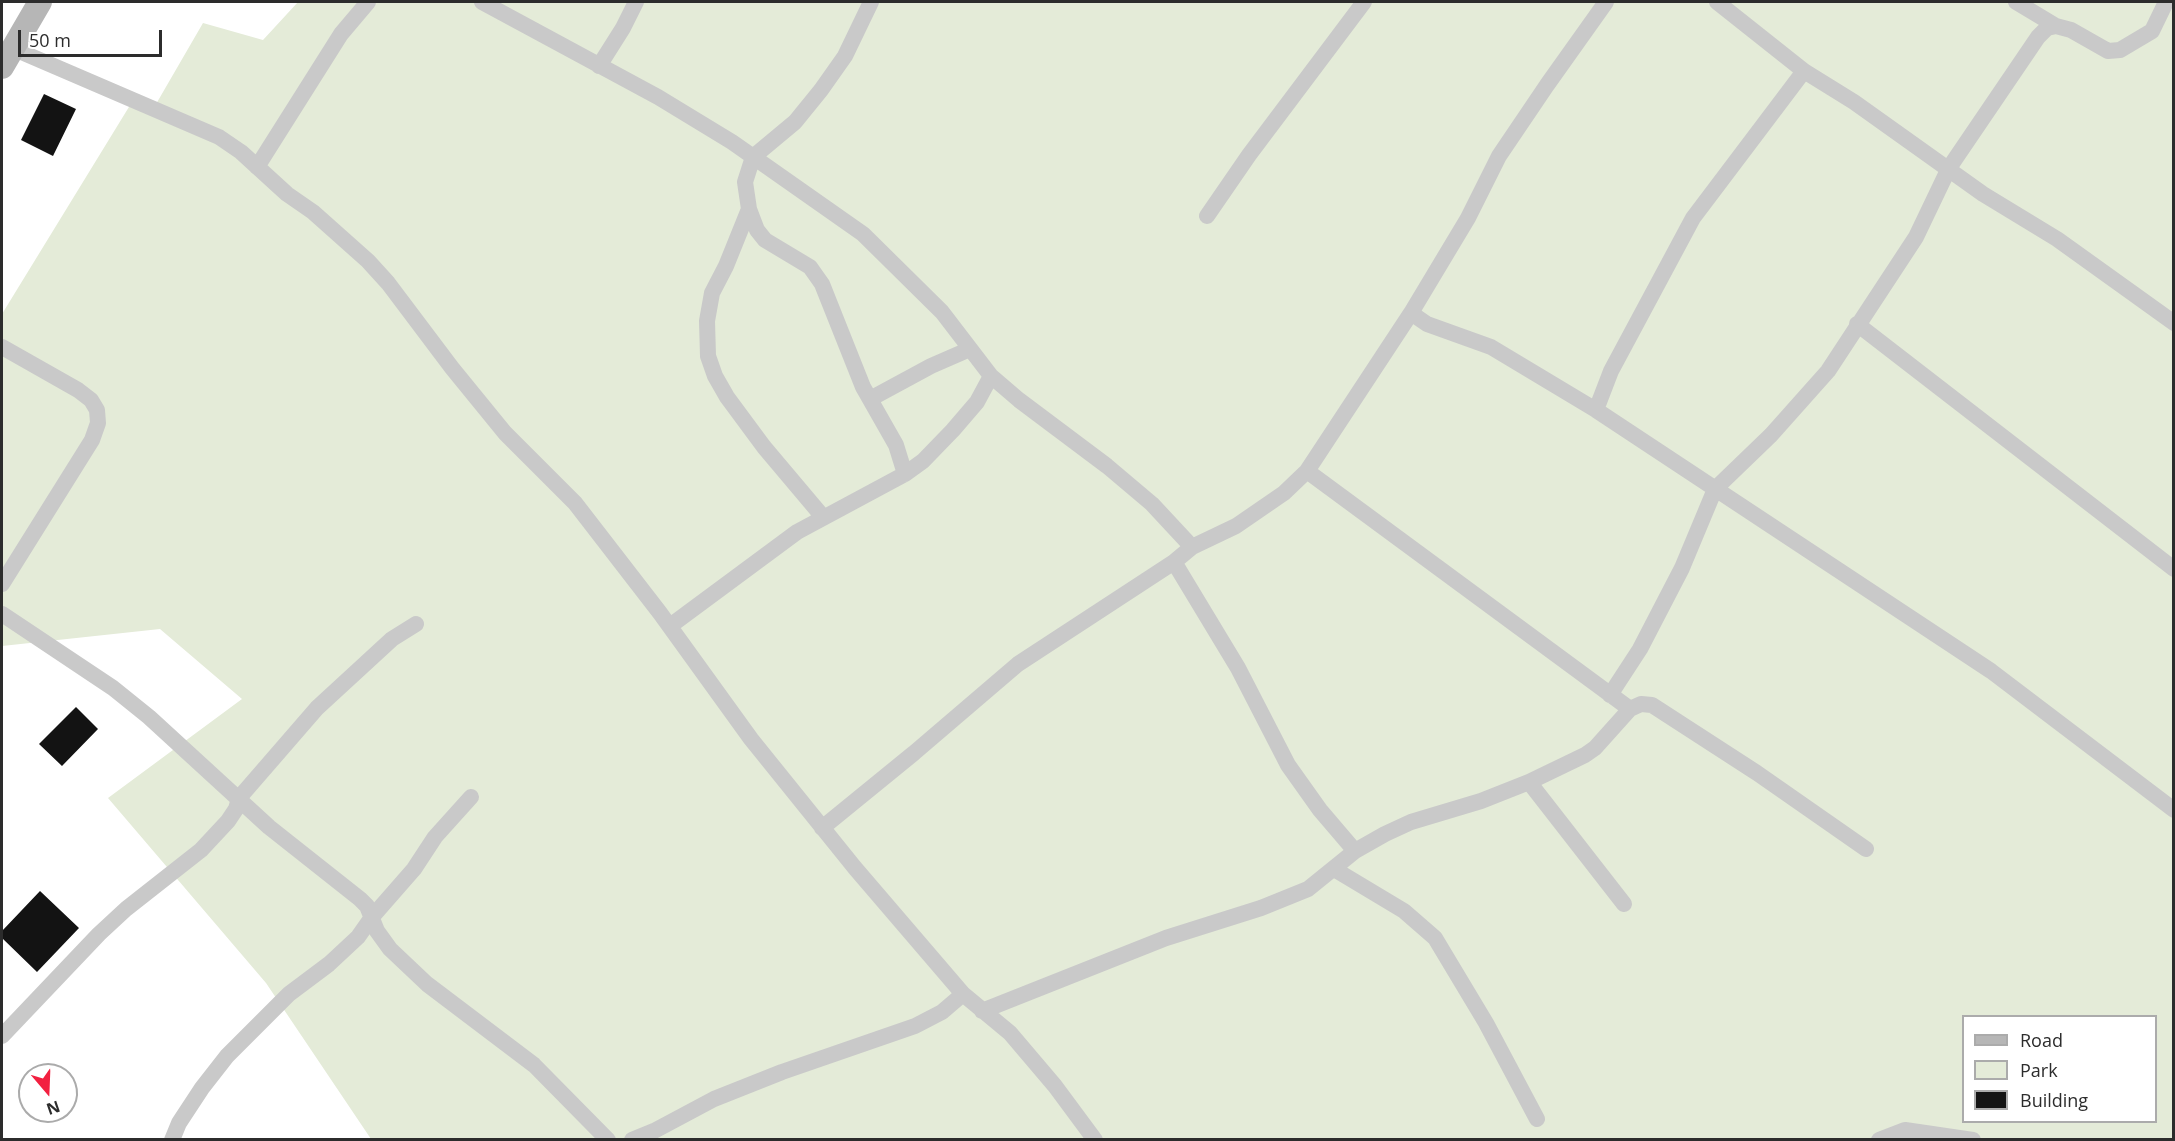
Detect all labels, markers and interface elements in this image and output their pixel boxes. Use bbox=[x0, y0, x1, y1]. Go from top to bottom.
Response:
scale bar bbox=[21, 18, 165, 56]
text: 50 m bbox=[29, 28, 71, 52]
legend bbox=[1962, 1015, 2157, 1123]
text: Road bbox=[2020, 1028, 2063, 1052]
text: Park bbox=[2020, 1058, 2058, 1082]
north arrow bbox=[18, 1063, 78, 1123]
text: Building bbox=[2020, 1088, 2088, 1112]
text: N bbox=[43, 1096, 63, 1121]

